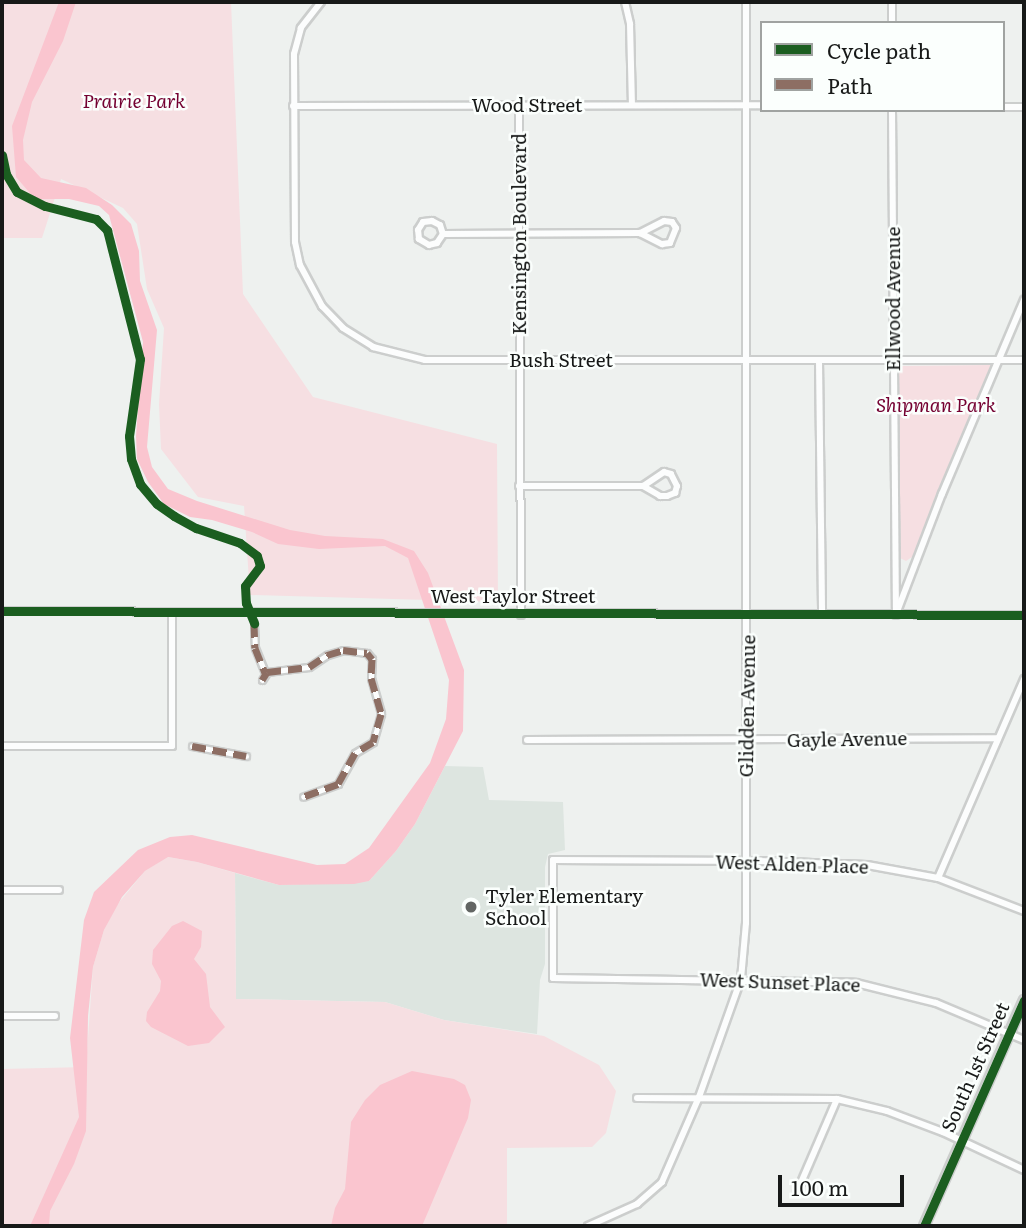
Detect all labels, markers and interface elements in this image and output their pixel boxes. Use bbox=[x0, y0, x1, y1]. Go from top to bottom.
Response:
legend bbox=[760, 21, 1005, 112]
text: Cycle path bbox=[827, 34, 931, 65]
text: Path bbox=[827, 69, 873, 100]
park label: Prairie Park bbox=[83, 90, 185, 112]
street label: Wood Street bbox=[471, 94, 583, 116]
street label: Kensington Boulevard bbox=[508, 133, 530, 335]
street label: Ellwood Avenue bbox=[882, 227, 904, 371]
street label: Bush Street bbox=[509, 349, 613, 371]
park label: Shipman Park bbox=[876, 394, 996, 416]
street label: West Taylor Street bbox=[430, 585, 596, 607]
street label: Glidden Avenue bbox=[734, 635, 760, 777]
street label: Gayle Avenue bbox=[787, 727, 907, 751]
street label: West Alden Place bbox=[715, 850, 869, 878]
place label: Tyler Elementary School bbox=[485, 885, 643, 929]
marker: Tyler Elementary School bbox=[463, 899, 479, 915]
street label: West Sunset Place bbox=[699, 968, 861, 996]
street label: South 1st Street bbox=[936, 998, 1014, 1136]
scale bar bbox=[781, 1162, 907, 1206]
text: 100 m bbox=[791, 1171, 848, 1202]

